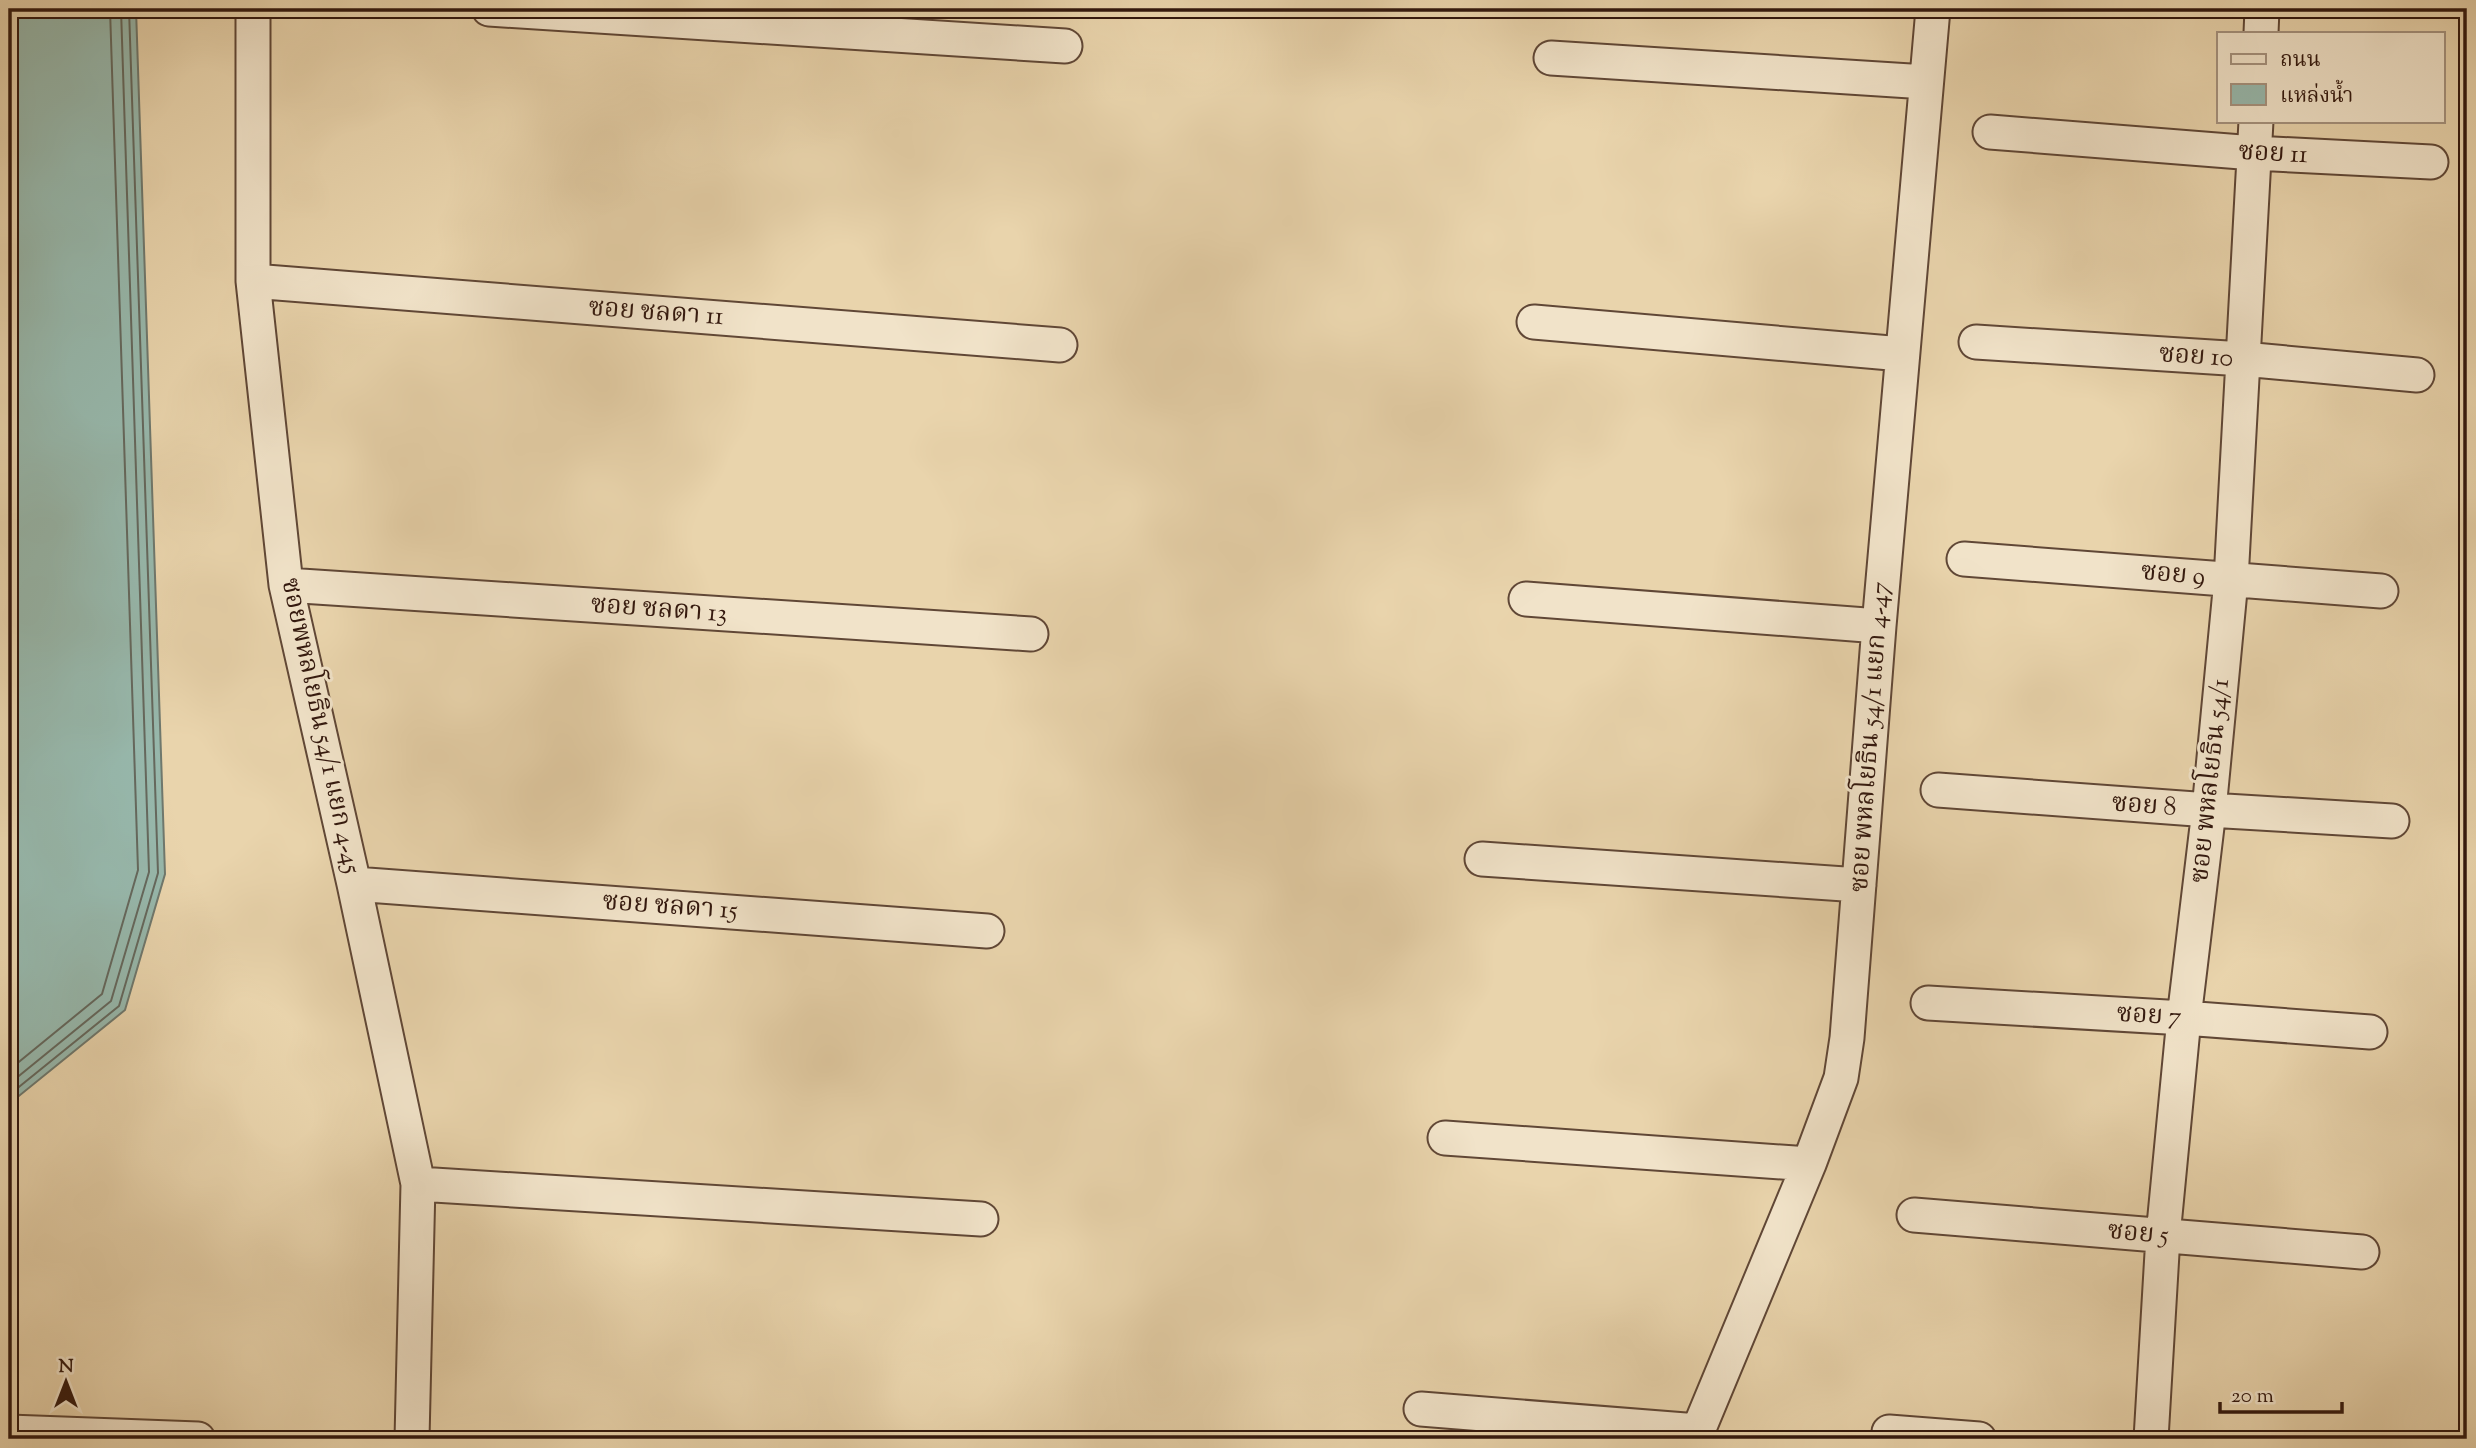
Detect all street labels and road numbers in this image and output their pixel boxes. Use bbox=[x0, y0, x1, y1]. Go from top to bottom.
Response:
street label: ซอย 11 bbox=[2237, 134, 2309, 174]
street label: ซอย ชลดา 11 bbox=[587, 290, 725, 336]
street label: ซอย 10 bbox=[2158, 336, 2234, 378]
street label: ซอย 9 bbox=[2139, 554, 2207, 596]
street label: ซอยพหลโยธิน 54/1 แยก 4-45 bbox=[271, 574, 371, 877]
street label: ซอย พหลโยธิน 54/1 แยก 4-47 bbox=[1840, 580, 1900, 894]
street label: ซอย ชลดา 13 bbox=[589, 587, 729, 633]
street label: ซอย พหลโยธิน 54/1 bbox=[2180, 677, 2240, 885]
street label: ซอย 8 bbox=[2110, 785, 2178, 827]
street label: ซอย ชลดา 15 bbox=[601, 884, 739, 930]
street label: ซอย 7 bbox=[2116, 996, 2182, 1036]
street label: ซอย 5 bbox=[2106, 1213, 2170, 1255]

